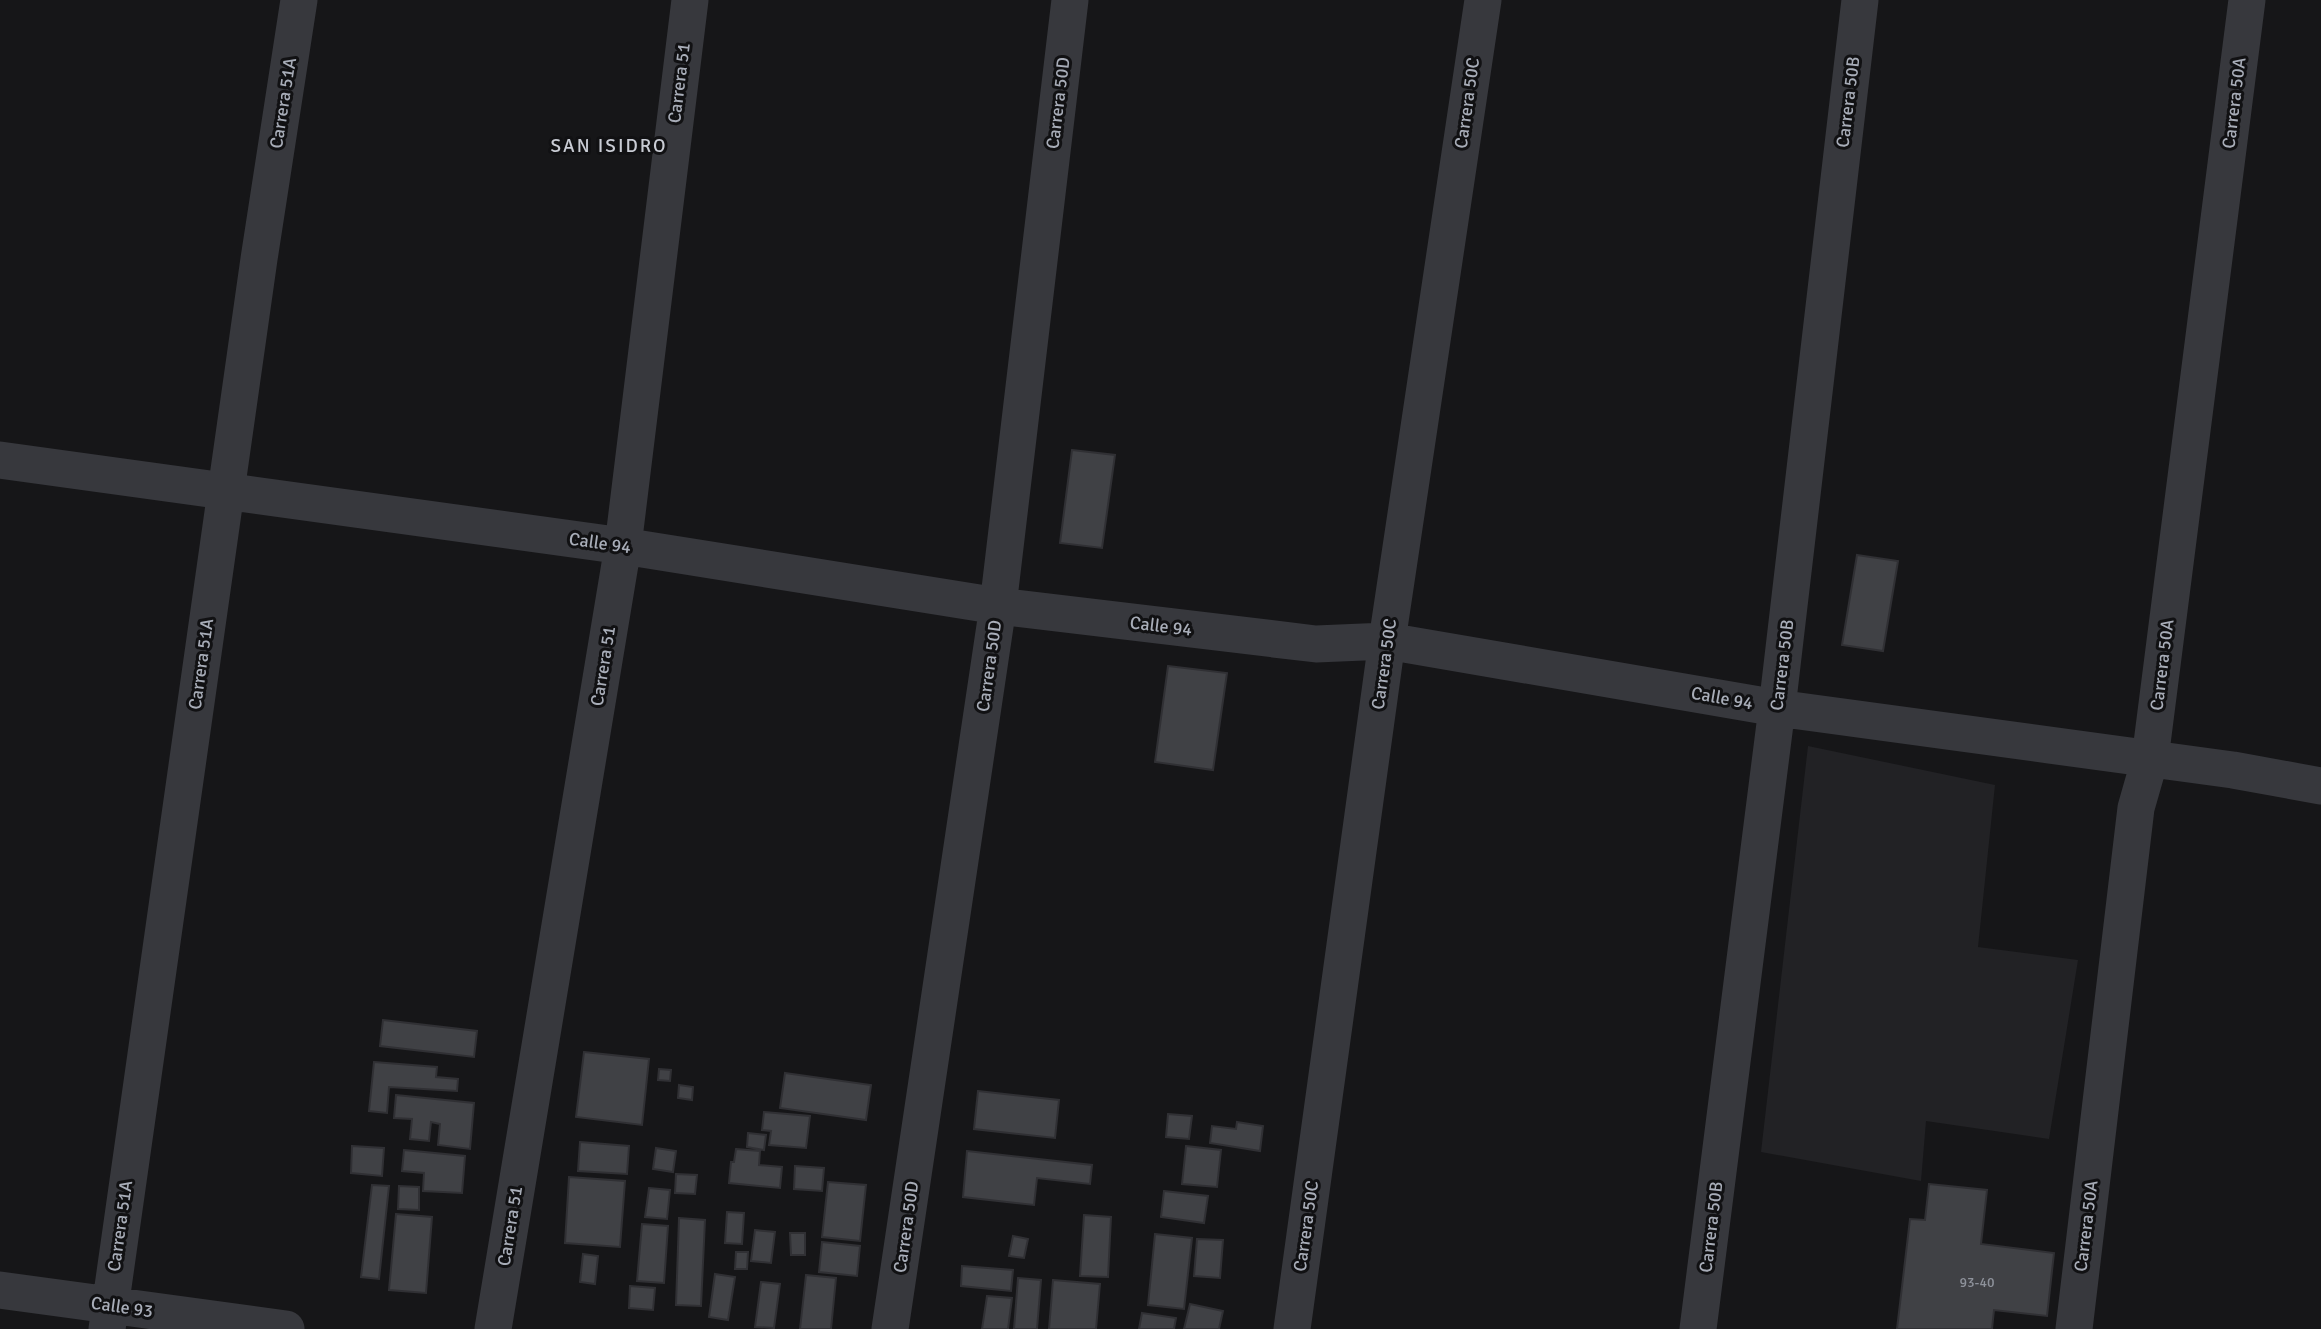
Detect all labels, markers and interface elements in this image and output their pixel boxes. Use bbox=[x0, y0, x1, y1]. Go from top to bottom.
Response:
street label: Carrera 51 bbox=[663, 42, 695, 124]
street label: Carrera 50B bbox=[1831, 55, 1865, 149]
street label: Carrera 51A bbox=[265, 56, 301, 150]
street label: Carrera 50D bbox=[1041, 56, 1075, 150]
street label: Carrera 50C bbox=[1450, 56, 1484, 150]
street label: Carrera 50A bbox=[2217, 56, 2251, 150]
district label: SAN ISIDRO bbox=[551, 134, 667, 158]
street label: Calle 94 bbox=[568, 528, 633, 558]
street label: Calle 94 bbox=[1129, 611, 1194, 641]
street label: Carrera 51A bbox=[184, 617, 218, 711]
street label: Carrera 50C bbox=[1367, 617, 1401, 711]
street label: Carrera 50B bbox=[1765, 618, 1799, 712]
street label: Carrera 50A bbox=[2145, 618, 2179, 712]
street label: Carrera 50D bbox=[972, 619, 1006, 713]
street label: Carrera 51 bbox=[586, 624, 620, 708]
street label: Calle 94 bbox=[1689, 682, 1755, 714]
street label: Carrera 51A bbox=[103, 1179, 137, 1273]
street label: Carrera 50C bbox=[1289, 1179, 1323, 1273]
street label: Carrera 50A bbox=[2069, 1179, 2103, 1273]
street label: Carrera 50D bbox=[889, 1180, 923, 1274]
street label: Carrera 50B bbox=[1694, 1180, 1728, 1274]
street label: Carrera 51 bbox=[493, 1184, 527, 1268]
house number: 93-40 bbox=[1959, 1274, 1995, 1291]
street label: Calle 93 bbox=[90, 1292, 154, 1322]

